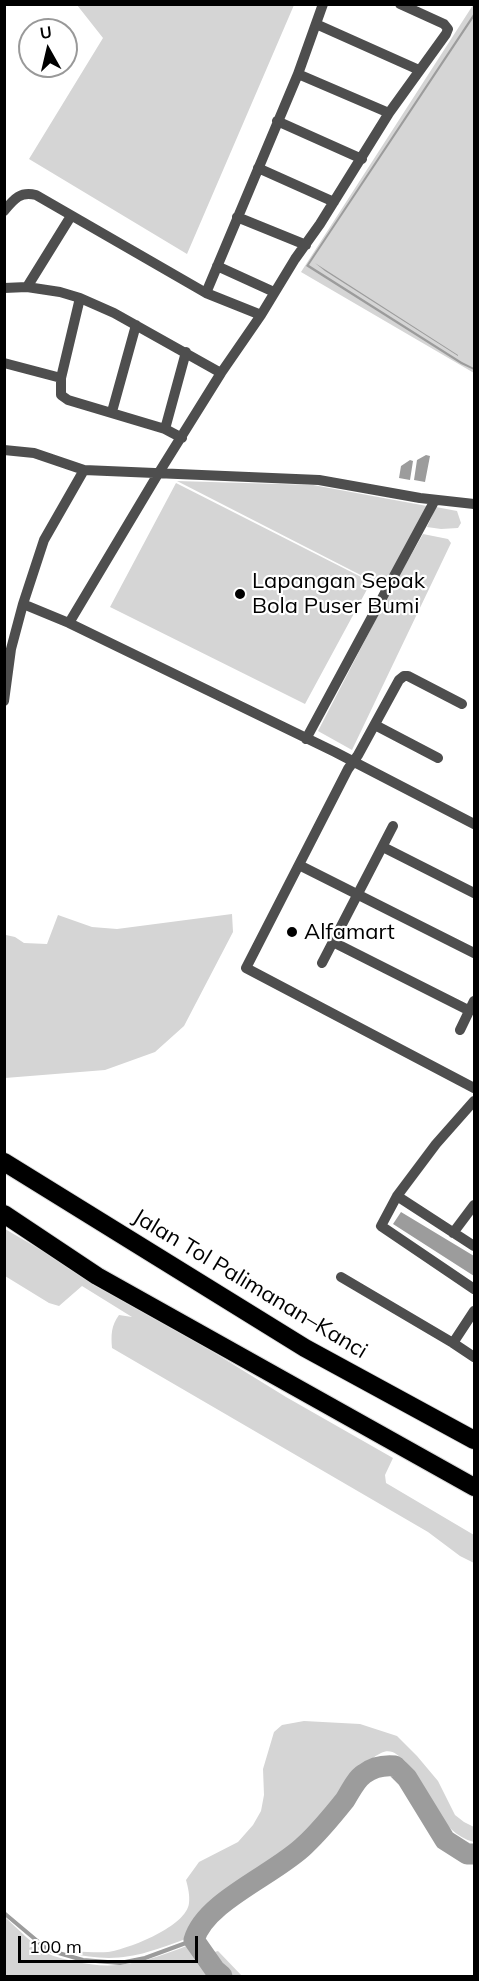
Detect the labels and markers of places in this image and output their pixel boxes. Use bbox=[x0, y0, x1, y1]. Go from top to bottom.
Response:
place label: Lapangan Sepak Bola Puser Bumi bbox=[252, 568, 425, 620]
marker: Lapangan Sepak Bola Puser Bumi bbox=[233, 587, 247, 601]
place label: Alfamart bbox=[304, 919, 395, 945]
marker: Alfamart bbox=[285, 925, 299, 939]

